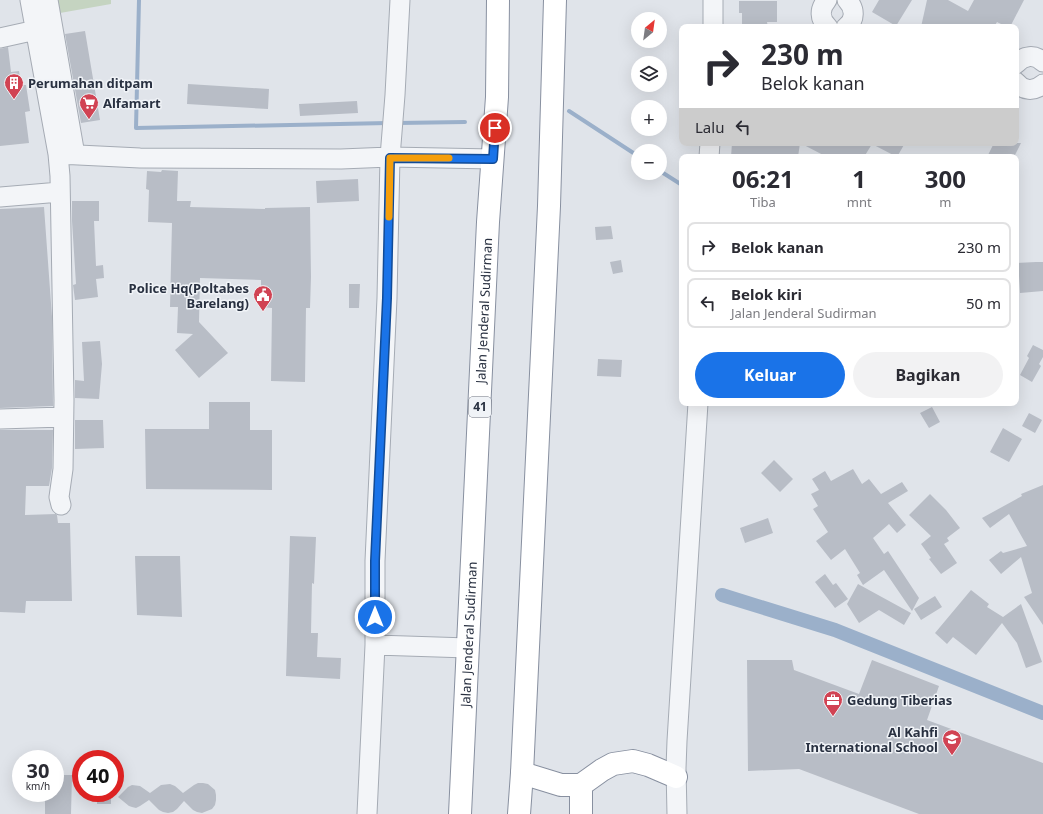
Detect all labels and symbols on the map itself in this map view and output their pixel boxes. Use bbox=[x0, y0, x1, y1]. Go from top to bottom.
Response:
north arrow bbox=[631, 12, 667, 48]
building icon: Perumahan ditpam bbox=[3, 72, 25, 100]
place label: Perumahan ditpam bbox=[28, 74, 153, 92]
supermarket icon: Alfamart bbox=[78, 92, 100, 120]
place label: Alfamart bbox=[103, 94, 161, 112]
pin bbox=[478, 111, 512, 145]
street label: Jalan Jenderal Sudirman bbox=[471, 237, 496, 386]
place label: Police Hq(Poltabes Barelang) bbox=[129, 279, 249, 312]
public building icon: Police Hq(Poltabes Barelang) bbox=[252, 284, 274, 312]
road number: 41 bbox=[469, 397, 491, 417]
street label: Jalan Jenderal Sudirman bbox=[456, 561, 481, 709]
position arrow bbox=[354, 596, 396, 638]
office icon: Gedung Tiberias bbox=[822, 689, 844, 717]
place label: Gedung Tiberias bbox=[847, 691, 952, 709]
place label: Al Kahfi International School bbox=[805, 723, 938, 756]
school or university icon: Al Kahfi International School bbox=[941, 728, 963, 756]
speed limit sign: 40 bbox=[72, 750, 124, 802]

